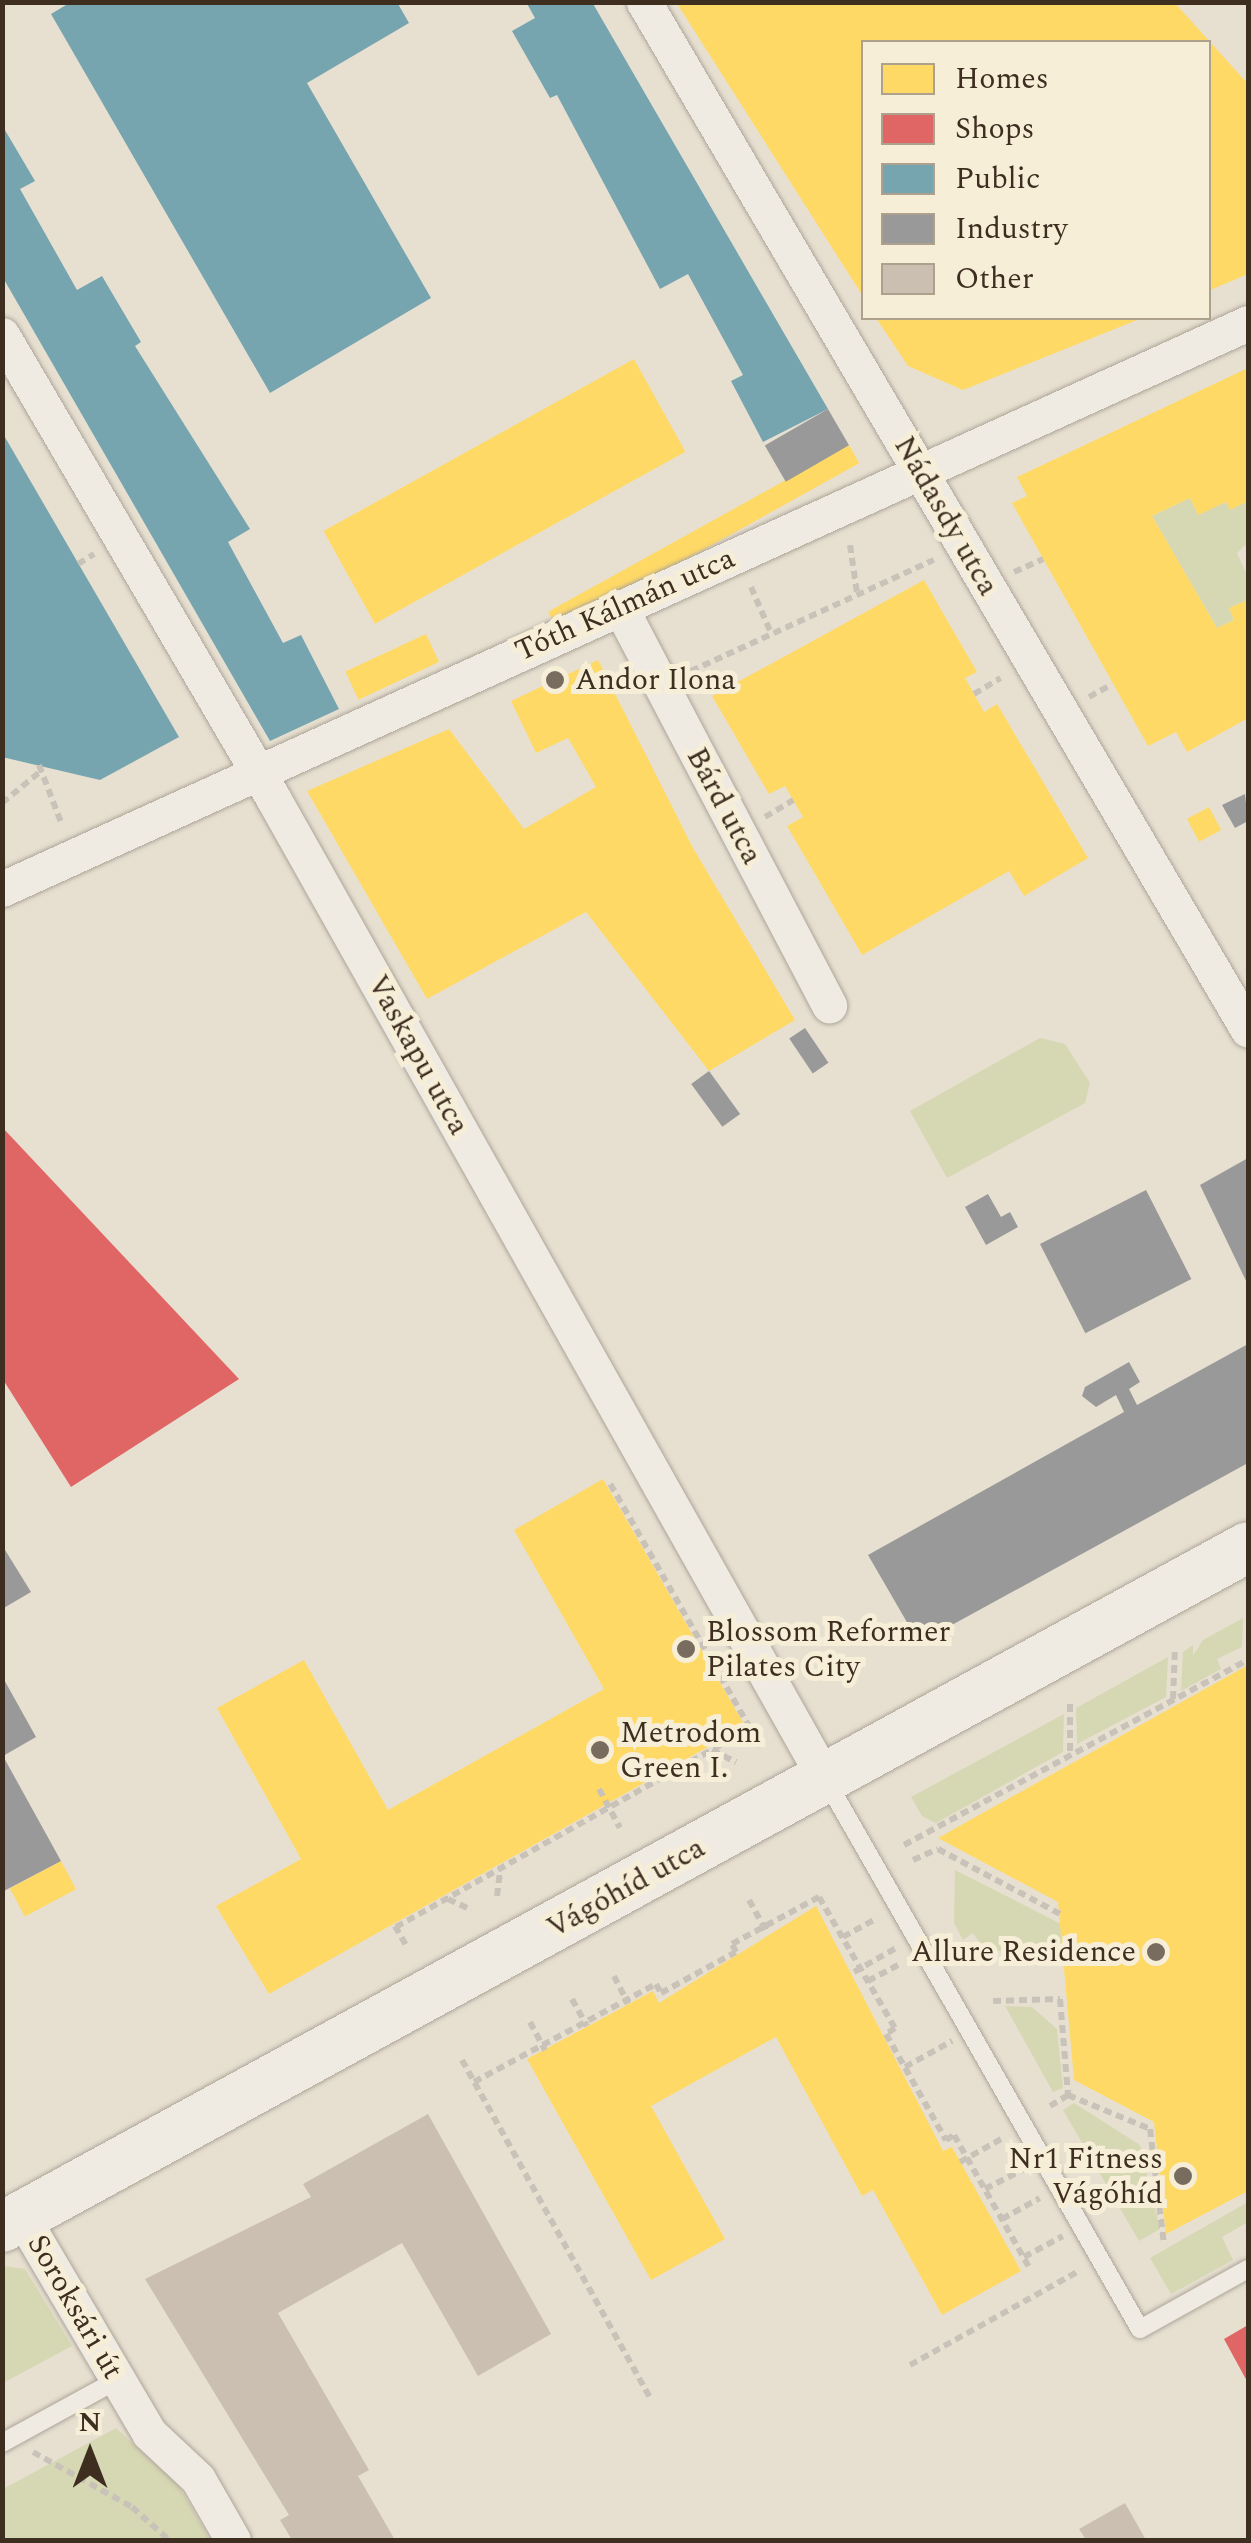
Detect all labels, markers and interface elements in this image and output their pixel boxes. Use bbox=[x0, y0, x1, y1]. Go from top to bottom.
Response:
legend bbox=[861, 40, 1211, 320]
text: Homes bbox=[955, 56, 1049, 102]
text: Shops bbox=[955, 106, 1035, 152]
text: Public bbox=[955, 156, 1040, 202]
text: Industry bbox=[955, 206, 1068, 252]
text: Other bbox=[955, 256, 1034, 302]
street label: Nádasdy utca bbox=[886, 430, 1006, 602]
street label: Tóth Kálmán utca bbox=[510, 540, 740, 670]
place label: Andor Ilona bbox=[575, 662, 736, 698]
marker: Andor Ilona bbox=[544, 669, 566, 691]
street label: Bárd utca bbox=[678, 741, 770, 871]
street label: Vaskapu utca bbox=[359, 969, 477, 1141]
place label: Blossom Reformer Pilates City bbox=[706, 1614, 951, 1684]
marker: Blossom Reformer Pilates City bbox=[675, 1638, 697, 1660]
place label: Metrodom Green I. bbox=[620, 1715, 761, 1786]
marker: Metrodom Green I. bbox=[589, 1739, 611, 1761]
street label: Vágóhíd utca bbox=[541, 1830, 711, 1946]
place label: Allure Residence bbox=[911, 1934, 1136, 1970]
marker: Allure Residence bbox=[1145, 1941, 1167, 1963]
place label: Nr1 Fitness Vágóhíd bbox=[1009, 2141, 1163, 2212]
marker: Nr1 Fitness Vágóhíd bbox=[1172, 2165, 1194, 2187]
street label: Soroksári út bbox=[19, 2228, 131, 2386]
text: N bbox=[79, 2401, 101, 2444]
north arrow bbox=[40, 2403, 140, 2503]

